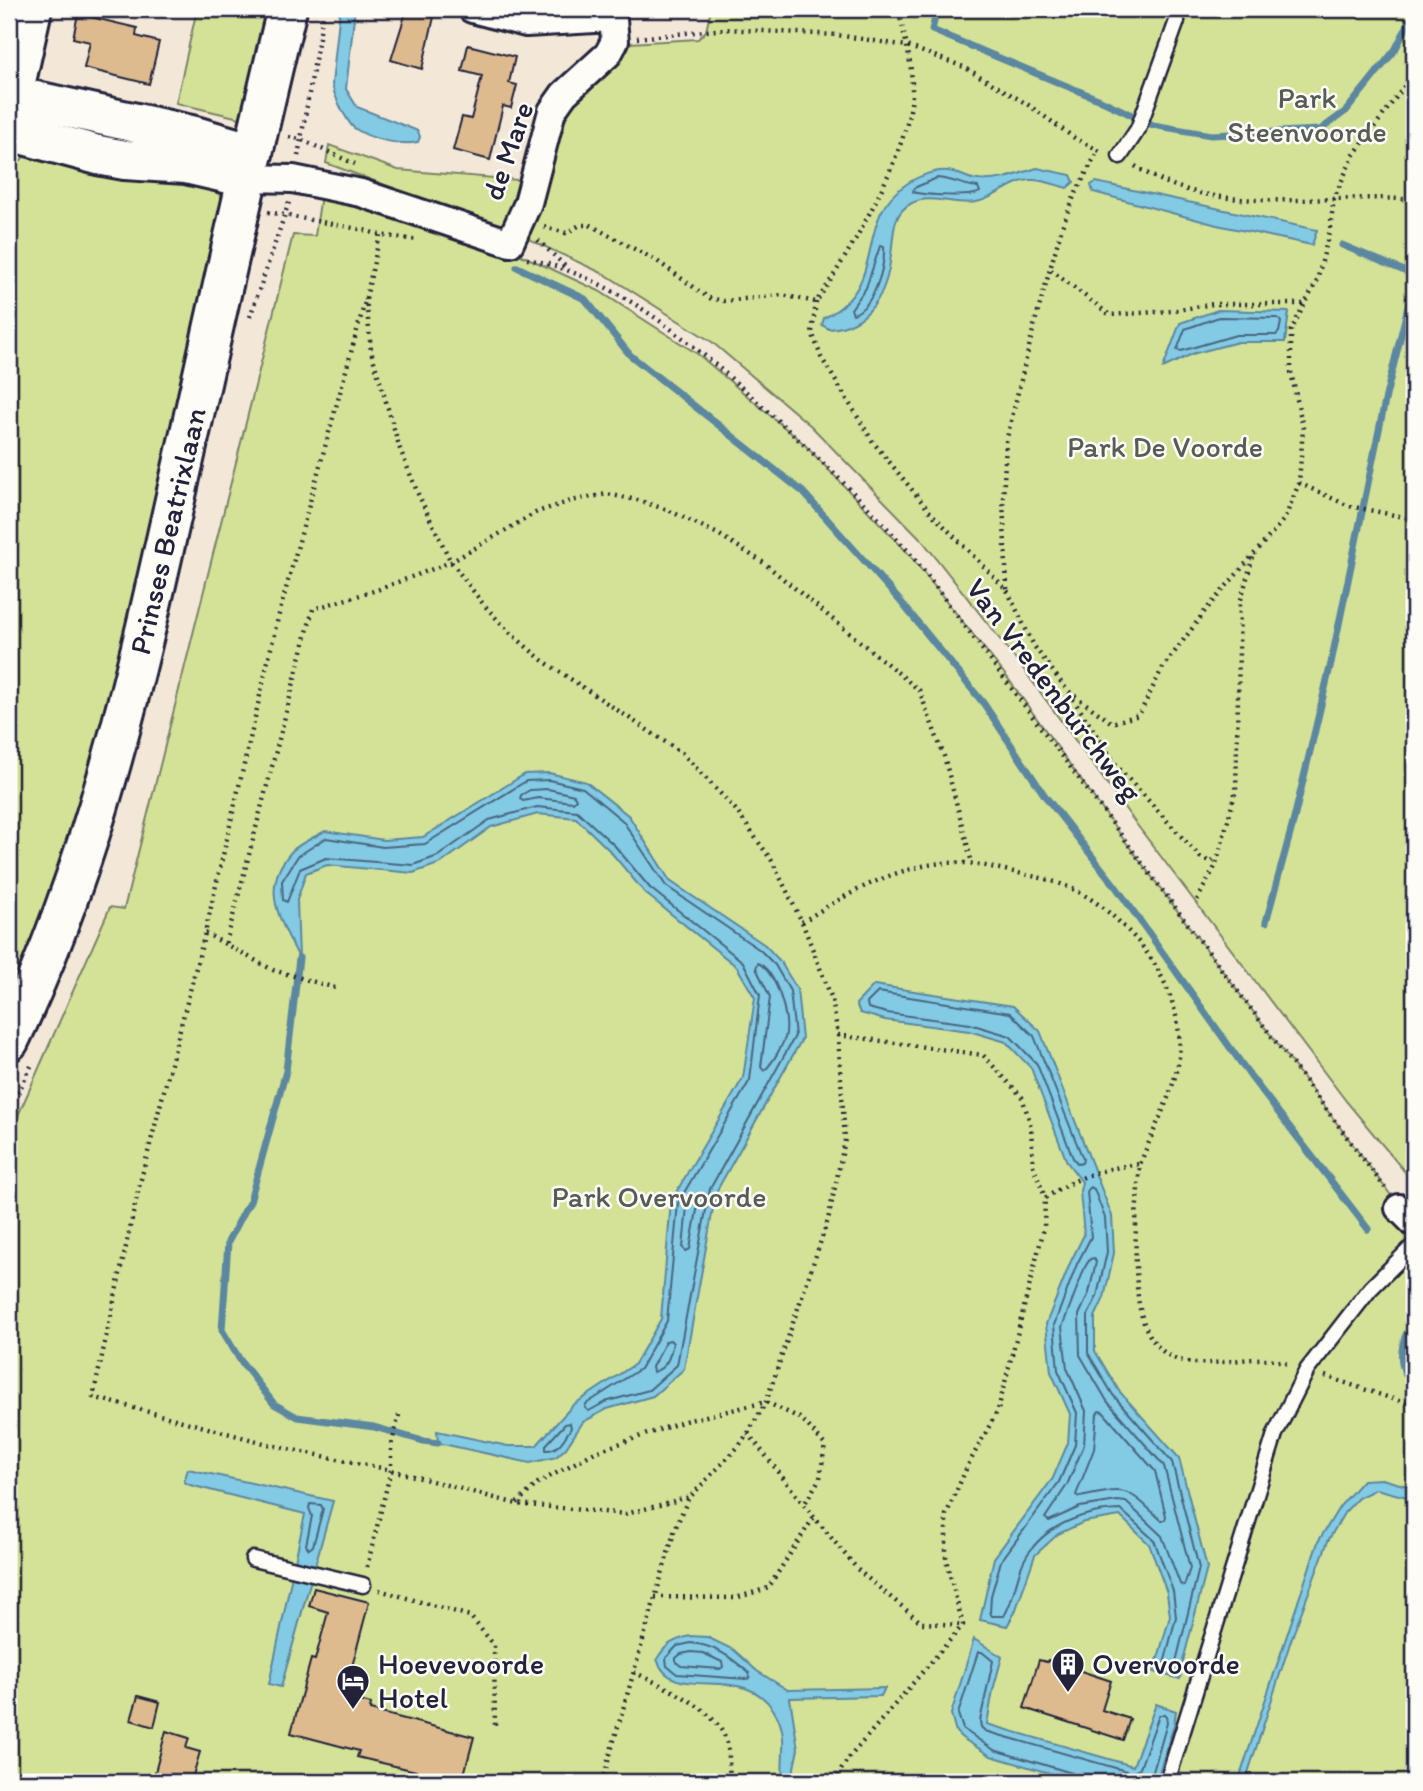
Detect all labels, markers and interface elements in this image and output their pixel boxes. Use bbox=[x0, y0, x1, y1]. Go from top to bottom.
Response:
park label: Park Steenvoorde bbox=[1227, 79, 1387, 150]
street label: de Mare bbox=[473, 97, 542, 205]
street label: Prinses Beatrixlaan bbox=[121, 404, 214, 658]
park label: Park De Voorde bbox=[1067, 428, 1263, 465]
street label: Van Vredenburchweg bbox=[958, 571, 1151, 809]
park label: Park Overvoorde bbox=[552, 1178, 766, 1215]
place label: Hoevevoorde Hotel bbox=[378, 1645, 544, 1716]
building icon: Overvoorde bbox=[1049, 1645, 1087, 1694]
place label: Overvoorde bbox=[1092, 1645, 1240, 1682]
hotel icon: Hoevevoorde Hotel bbox=[334, 1662, 372, 1711]

